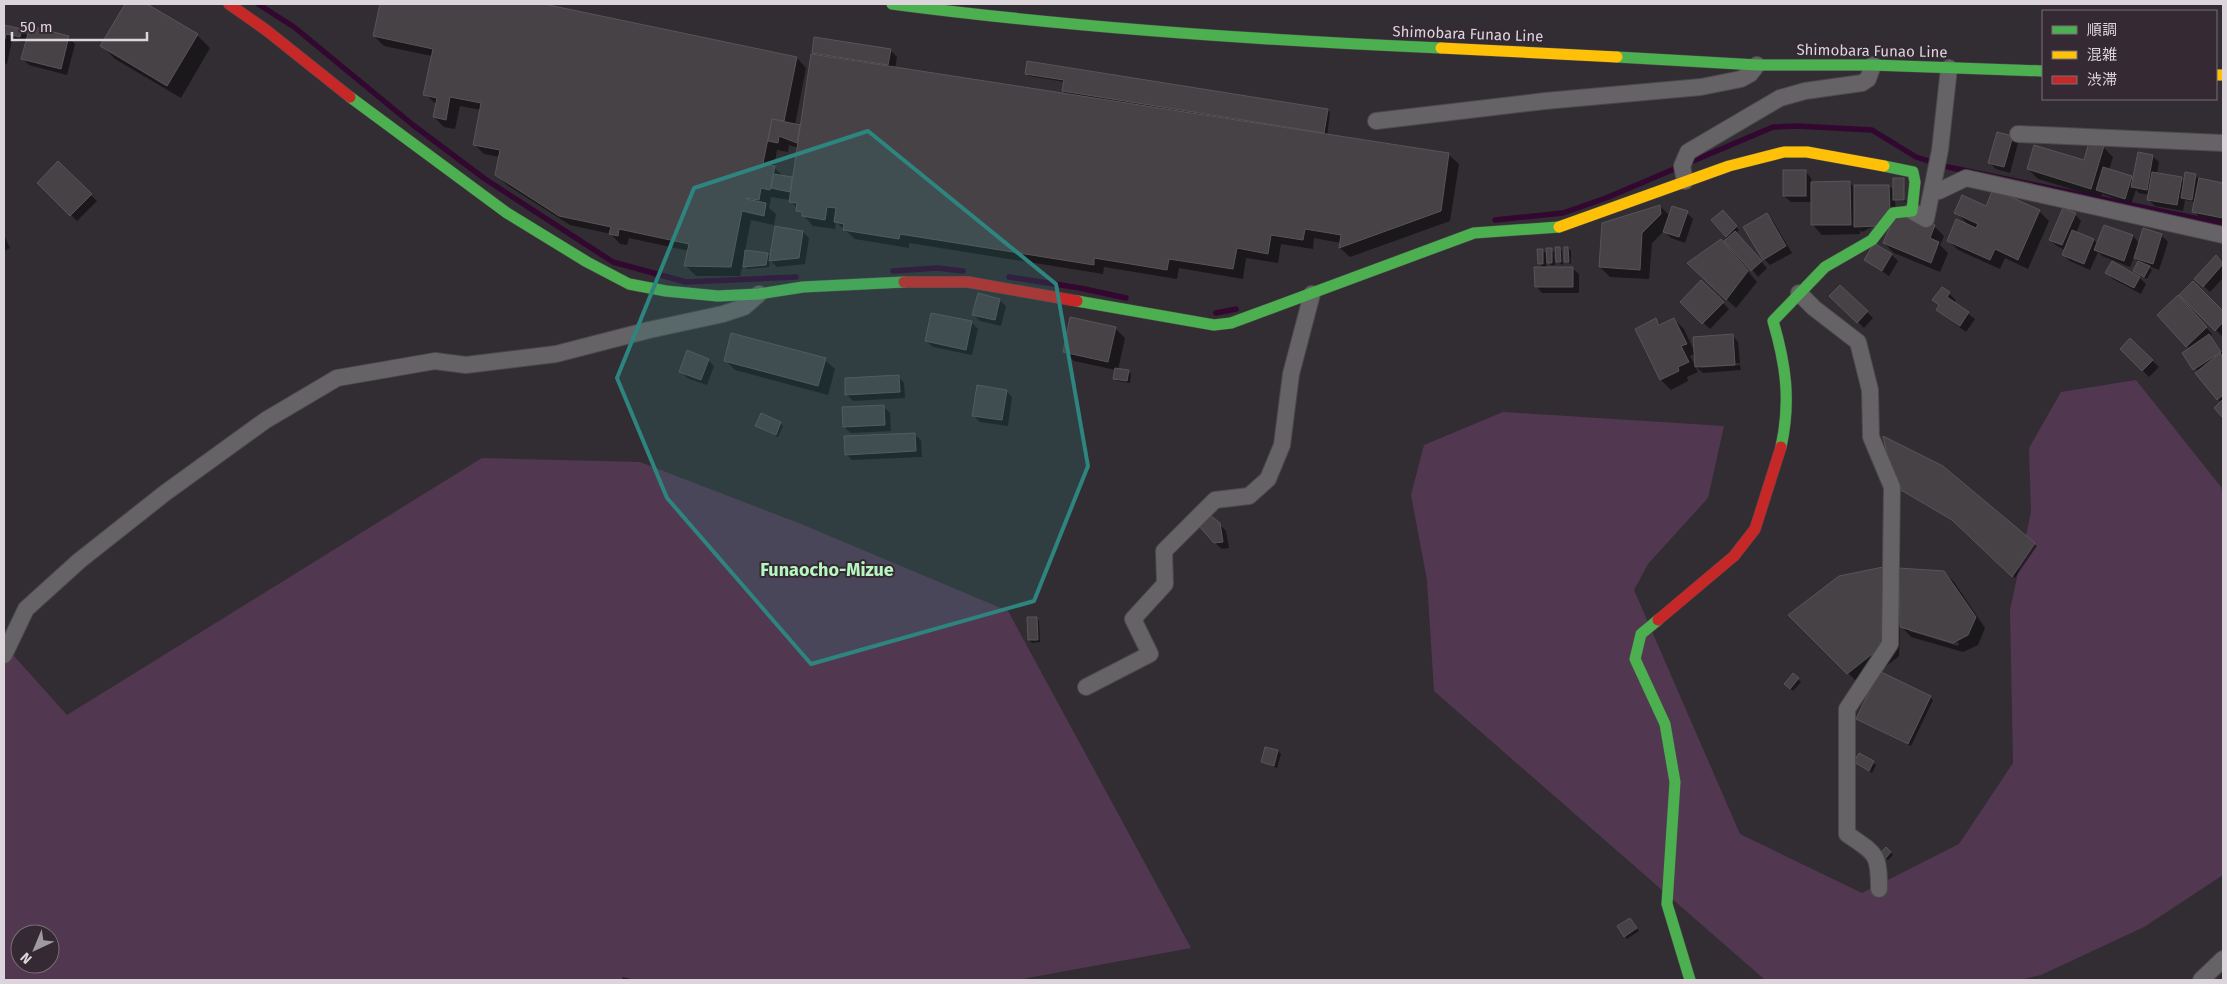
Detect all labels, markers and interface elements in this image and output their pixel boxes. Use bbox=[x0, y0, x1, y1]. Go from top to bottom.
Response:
scale bar bbox=[12, 10, 148, 42]
legend bbox=[2042, 10, 2217, 100]
text: 50 m bbox=[20, 18, 53, 36]
text: 順調 bbox=[2087, 21, 2117, 39]
street label: Shimobara Funao Line bbox=[1392, 22, 1544, 46]
street label: Shimobara Funao Line bbox=[1796, 41, 1948, 61]
text: 混雑 bbox=[2087, 46, 2117, 64]
text: 渋滞 bbox=[2087, 71, 2117, 89]
district label: Funaocho-Mizue bbox=[760, 559, 894, 581]
north arrow bbox=[10, 924, 60, 974]
text: N bbox=[17, 949, 36, 967]

